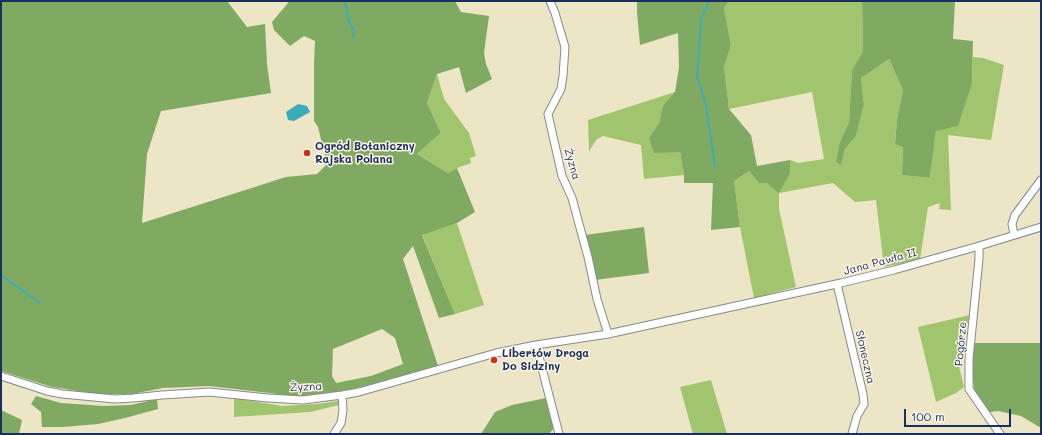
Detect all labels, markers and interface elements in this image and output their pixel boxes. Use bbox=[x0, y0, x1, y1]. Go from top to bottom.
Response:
place label: Ogród Botaniczny Rajska Polana bbox=[315, 140, 415, 166]
street label: Żyzna bbox=[561, 147, 583, 181]
marker: Ogród Botaniczny Rajska Polana bbox=[302, 148, 312, 158]
street label: Jana Pawła II bbox=[842, 246, 918, 278]
street label: Pogórze bbox=[952, 321, 970, 367]
street label: Słoneczna bbox=[852, 329, 878, 385]
place label: Libertów Droga Do Sidziny bbox=[502, 347, 589, 373]
marker: Libertów Droga Do Sidziny bbox=[489, 355, 499, 365]
street label: Żyzna bbox=[290, 380, 322, 394]
scale bar bbox=[906, 401, 1013, 427]
text: 100 m bbox=[911, 408, 945, 424]

